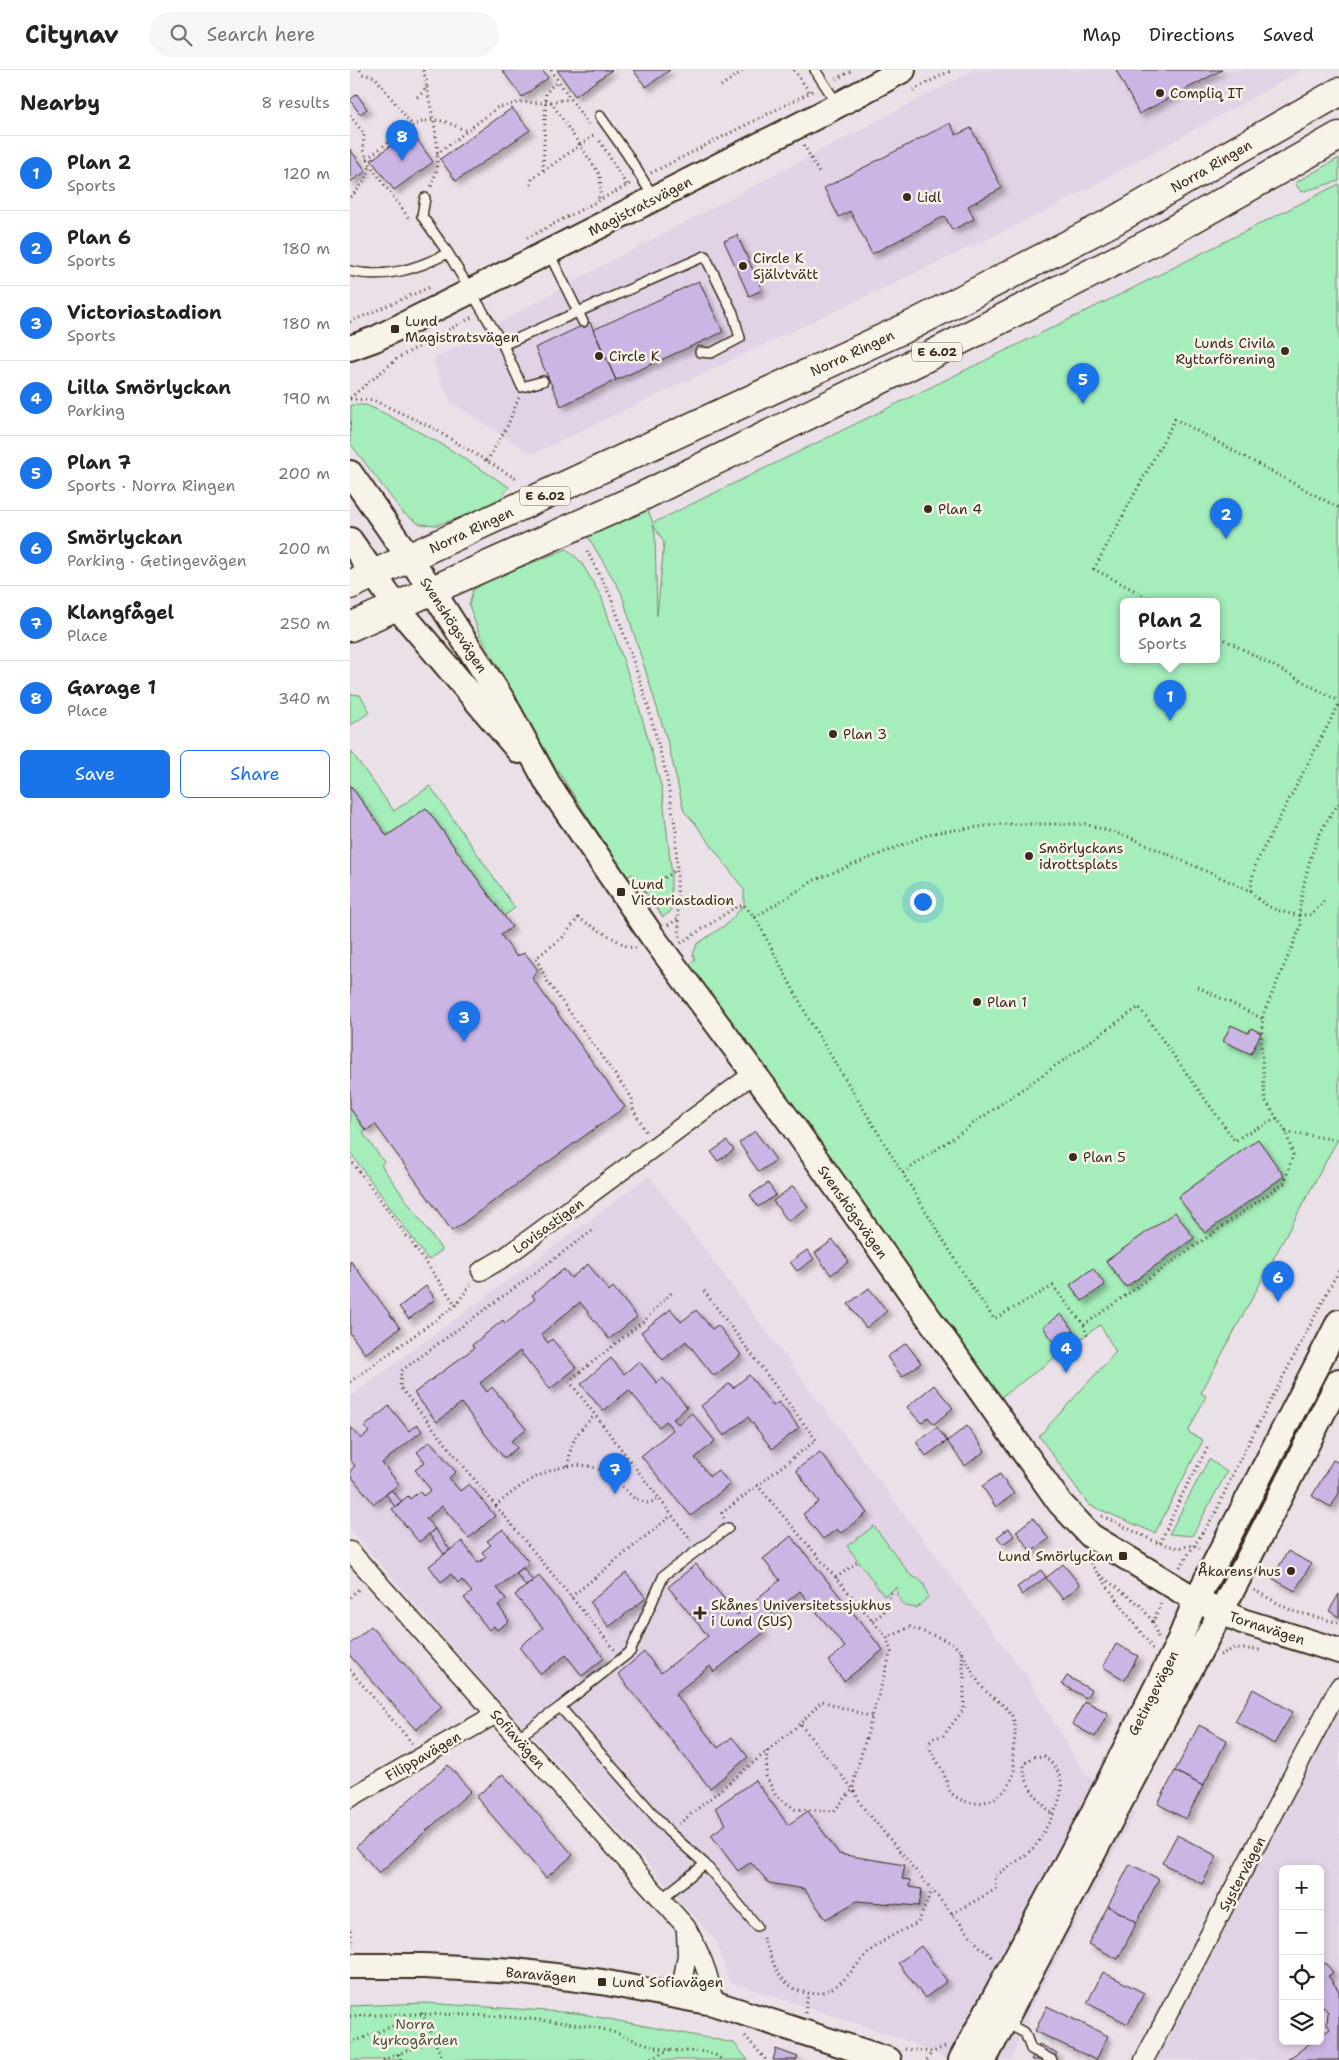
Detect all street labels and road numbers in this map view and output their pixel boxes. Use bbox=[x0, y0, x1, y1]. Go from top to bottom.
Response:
street label: Norra Ringen bbox=[1167, 135, 1255, 197]
street label: Magistratsvägen bbox=[585, 172, 695, 240]
street label: Norra Ringen bbox=[807, 325, 897, 380]
road number: E 6.02 bbox=[912, 342, 962, 362]
road number: E 6.02 bbox=[520, 486, 570, 506]
street label: Norra Ringen bbox=[426, 502, 516, 557]
street label: Svenshögsvägen bbox=[416, 574, 492, 676]
street label: Svenshögsvägen bbox=[814, 1162, 892, 1263]
street label: Lovisastigen bbox=[509, 1194, 587, 1258]
street label: Tornavägen bbox=[1227, 1607, 1308, 1649]
street label: Getingevägen bbox=[1124, 1647, 1182, 1739]
street label: Sofiavägen bbox=[487, 1705, 550, 1773]
street label: Filippavägen bbox=[382, 1727, 464, 1785]
street label: Systervägen bbox=[1215, 1833, 1270, 1915]
street label: Baravägen bbox=[505, 1963, 578, 1987]

